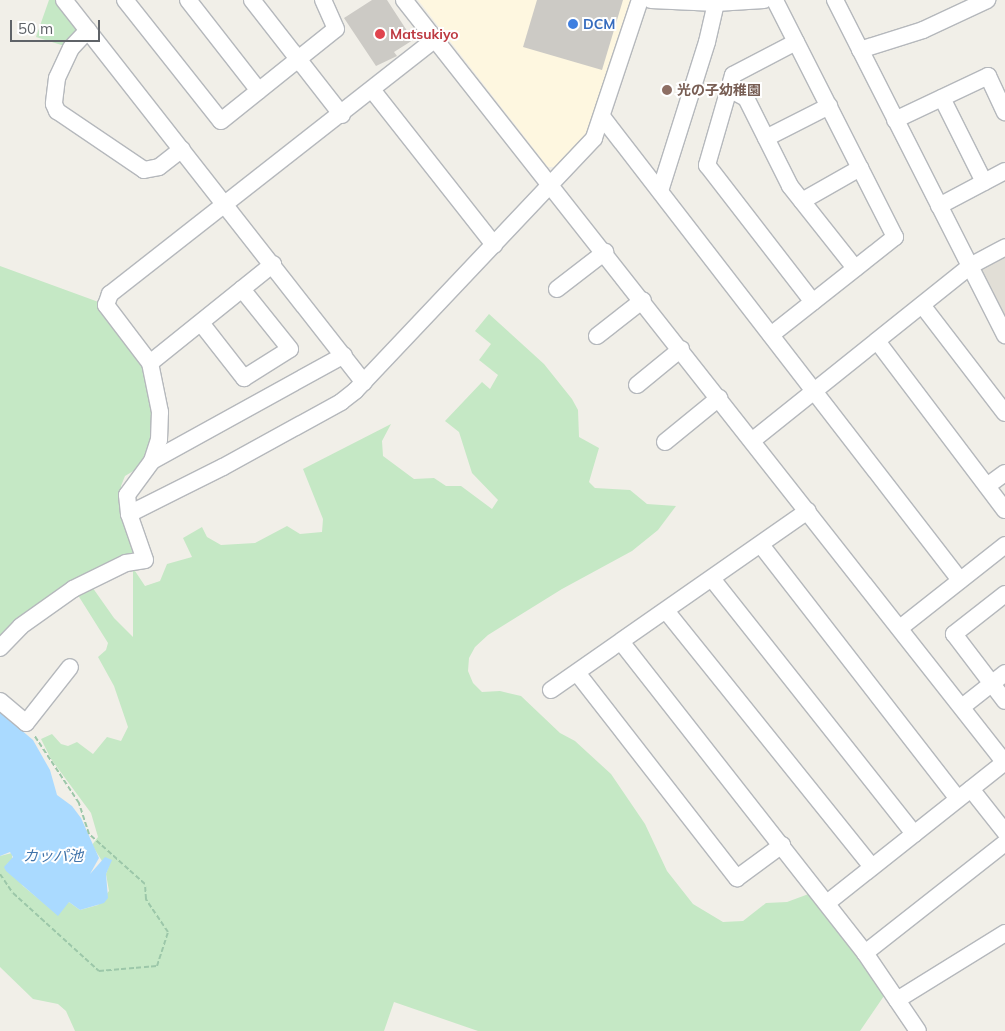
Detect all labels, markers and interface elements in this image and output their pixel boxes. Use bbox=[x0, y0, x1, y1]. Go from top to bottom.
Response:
scale bar bbox=[12, 10, 102, 42]
place label: DCM bbox=[583, 16, 615, 32]
marker: DCM bbox=[567, 18, 579, 30]
text: 50 m bbox=[18, 19, 53, 38]
place label: Matsukiyo bbox=[390, 26, 459, 42]
marker: Matsukiyo bbox=[374, 28, 386, 40]
place label: 光の子幼稚園 bbox=[677, 82, 761, 98]
marker: 光の子幼稚園 bbox=[661, 84, 673, 96]
water label: カッパ池 bbox=[23, 847, 83, 865]

